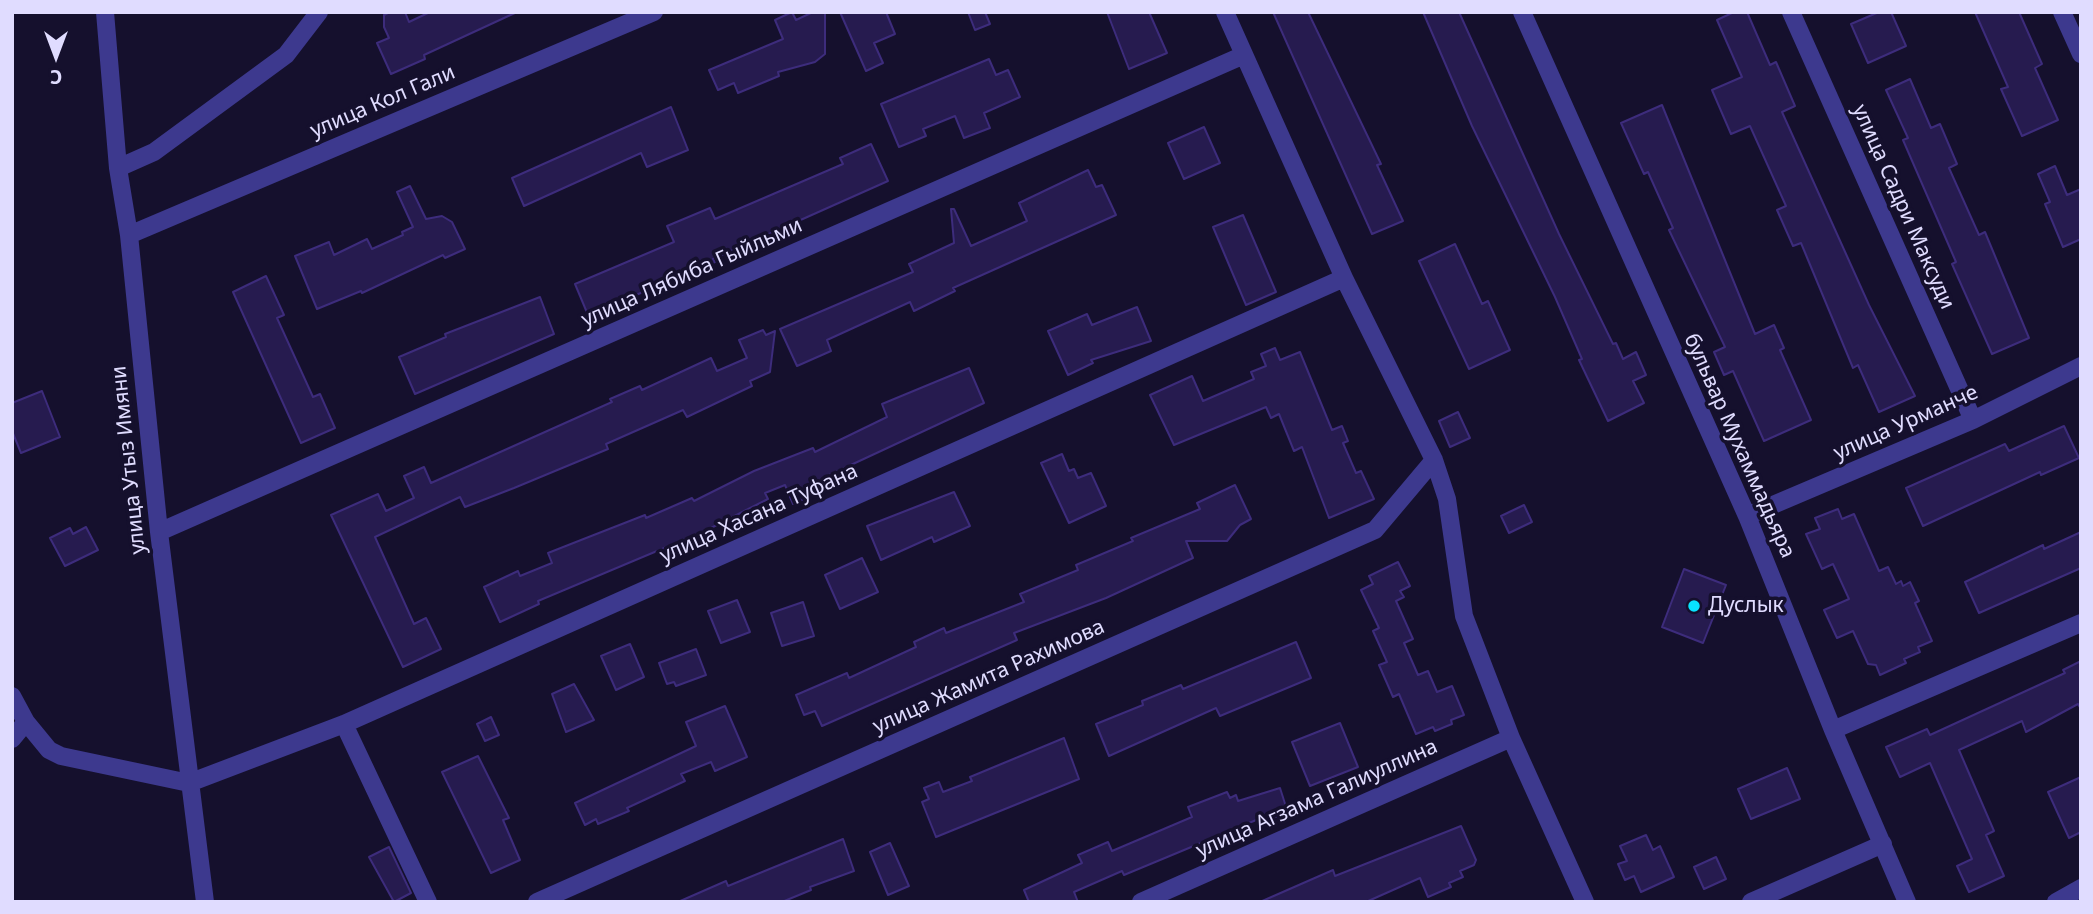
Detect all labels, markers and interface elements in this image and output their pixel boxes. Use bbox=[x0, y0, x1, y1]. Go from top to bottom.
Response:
north arrow bbox=[21, 21, 91, 91]
street label: улица Кол Гали bbox=[307, 60, 459, 144]
text: С bbox=[50, 64, 62, 90]
street label: улица Садри Максуди bbox=[1846, 101, 1960, 313]
street label: улица Лябиба Гыйльми bbox=[578, 213, 806, 333]
street label: бульвар Мухаммадьяра bbox=[1678, 330, 1800, 562]
street label: улица Утыз Имяни bbox=[107, 365, 151, 555]
street label: улица Урманче bbox=[1830, 380, 1982, 466]
street label: улица Хасана Туфана bbox=[656, 459, 862, 569]
place label: Дуслык bbox=[1708, 593, 1784, 619]
marker: Дуслык bbox=[1686, 598, 1702, 614]
street label: улица Жамита Рахимова bbox=[869, 614, 1109, 740]
street label: улица Агзама Галиуллина bbox=[1192, 734, 1442, 864]

